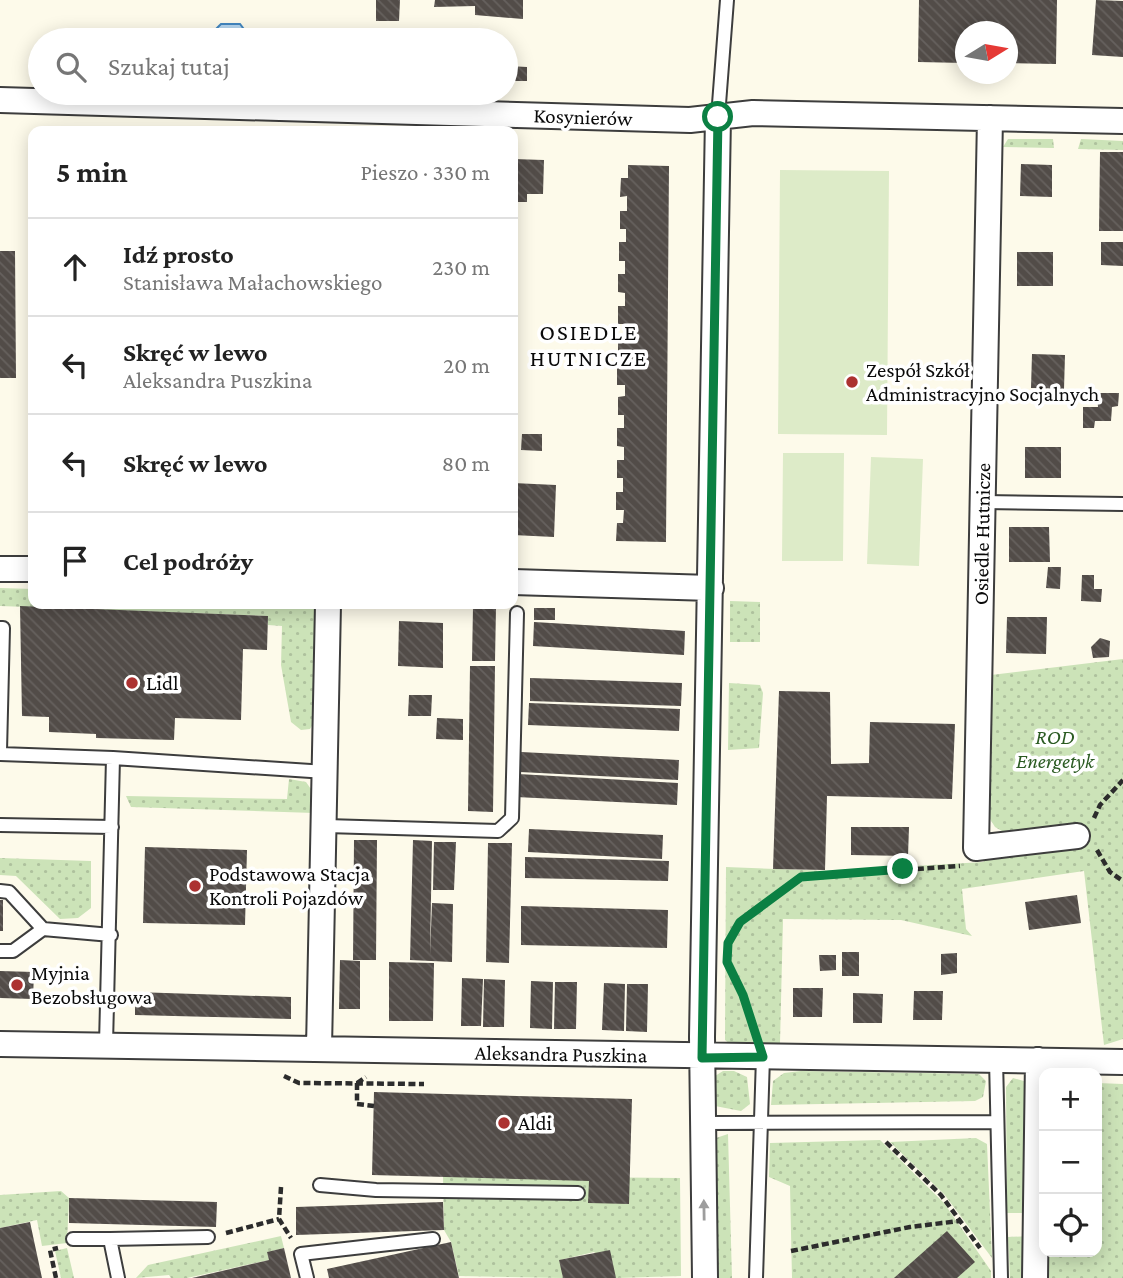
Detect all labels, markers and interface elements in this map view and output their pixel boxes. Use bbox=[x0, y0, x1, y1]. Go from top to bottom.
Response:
north arrow bbox=[955, 21, 1018, 84]
search box bbox=[28, 28, 518, 105]
icon: search bbox=[52, 48, 90, 86]
text: Szukaj tutaj bbox=[108, 52, 230, 81]
route start bbox=[702, 101, 733, 132]
street label: Kosynierów bbox=[533, 103, 633, 131]
text: 5 min bbox=[56, 155, 128, 188]
text: Pieszo · 330 m bbox=[360, 159, 490, 185]
text: Idź prosto bbox=[123, 240, 234, 269]
icon: ahead bbox=[56, 248, 94, 286]
text: 230 m bbox=[432, 254, 490, 280]
text: Stanisława Małachowskiego bbox=[123, 269, 383, 295]
district label: OSIEDLE HUTNICZE bbox=[530, 319, 648, 371]
text: Skręć w lewo bbox=[123, 338, 268, 367]
icon: left bbox=[56, 346, 94, 384]
text: 20 m bbox=[443, 352, 490, 378]
place label: Zespół Szkół Administracyjno Socjalnych bbox=[866, 358, 1099, 406]
text: Aleksandra Puszkina bbox=[123, 367, 312, 393]
marker: Zespół Szkół Administracyjno Socjalnych bbox=[844, 374, 860, 390]
icon: left bbox=[56, 444, 94, 482]
text: Skręć w lewo bbox=[123, 449, 268, 478]
text: 80 m bbox=[442, 450, 490, 476]
street label: Osiedle Hutnicze bbox=[969, 463, 995, 605]
icon: arrive bbox=[56, 542, 94, 580]
text: Cel podróży bbox=[123, 547, 253, 576]
place label: Lidl bbox=[146, 671, 179, 695]
marker: Lidl bbox=[124, 675, 140, 691]
park label: ROD Energetyk bbox=[1016, 725, 1095, 773]
route end bbox=[887, 853, 918, 884]
place label: Podstawowa Stacja Kontroli Pojazdów bbox=[209, 862, 370, 910]
marker: Podstawowa Stacja Kontroli Pojazdów bbox=[187, 878, 203, 894]
place label: Myjnia Bezobsługowa bbox=[31, 961, 152, 1009]
marker: Myjnia Bezobsługowa bbox=[9, 977, 25, 993]
street label: Aleksandra Puszkina bbox=[474, 1040, 648, 1068]
map controls bbox=[1039, 1068, 1102, 1257]
button: + bbox=[1039, 1068, 1102, 1131]
place label: Aldi bbox=[518, 1111, 553, 1135]
marker: Aldi bbox=[496, 1115, 512, 1131]
button: − bbox=[1039, 1131, 1102, 1194]
button: locate bbox=[1039, 1194, 1102, 1257]
one-way arrow bbox=[699, 1199, 710, 1221]

